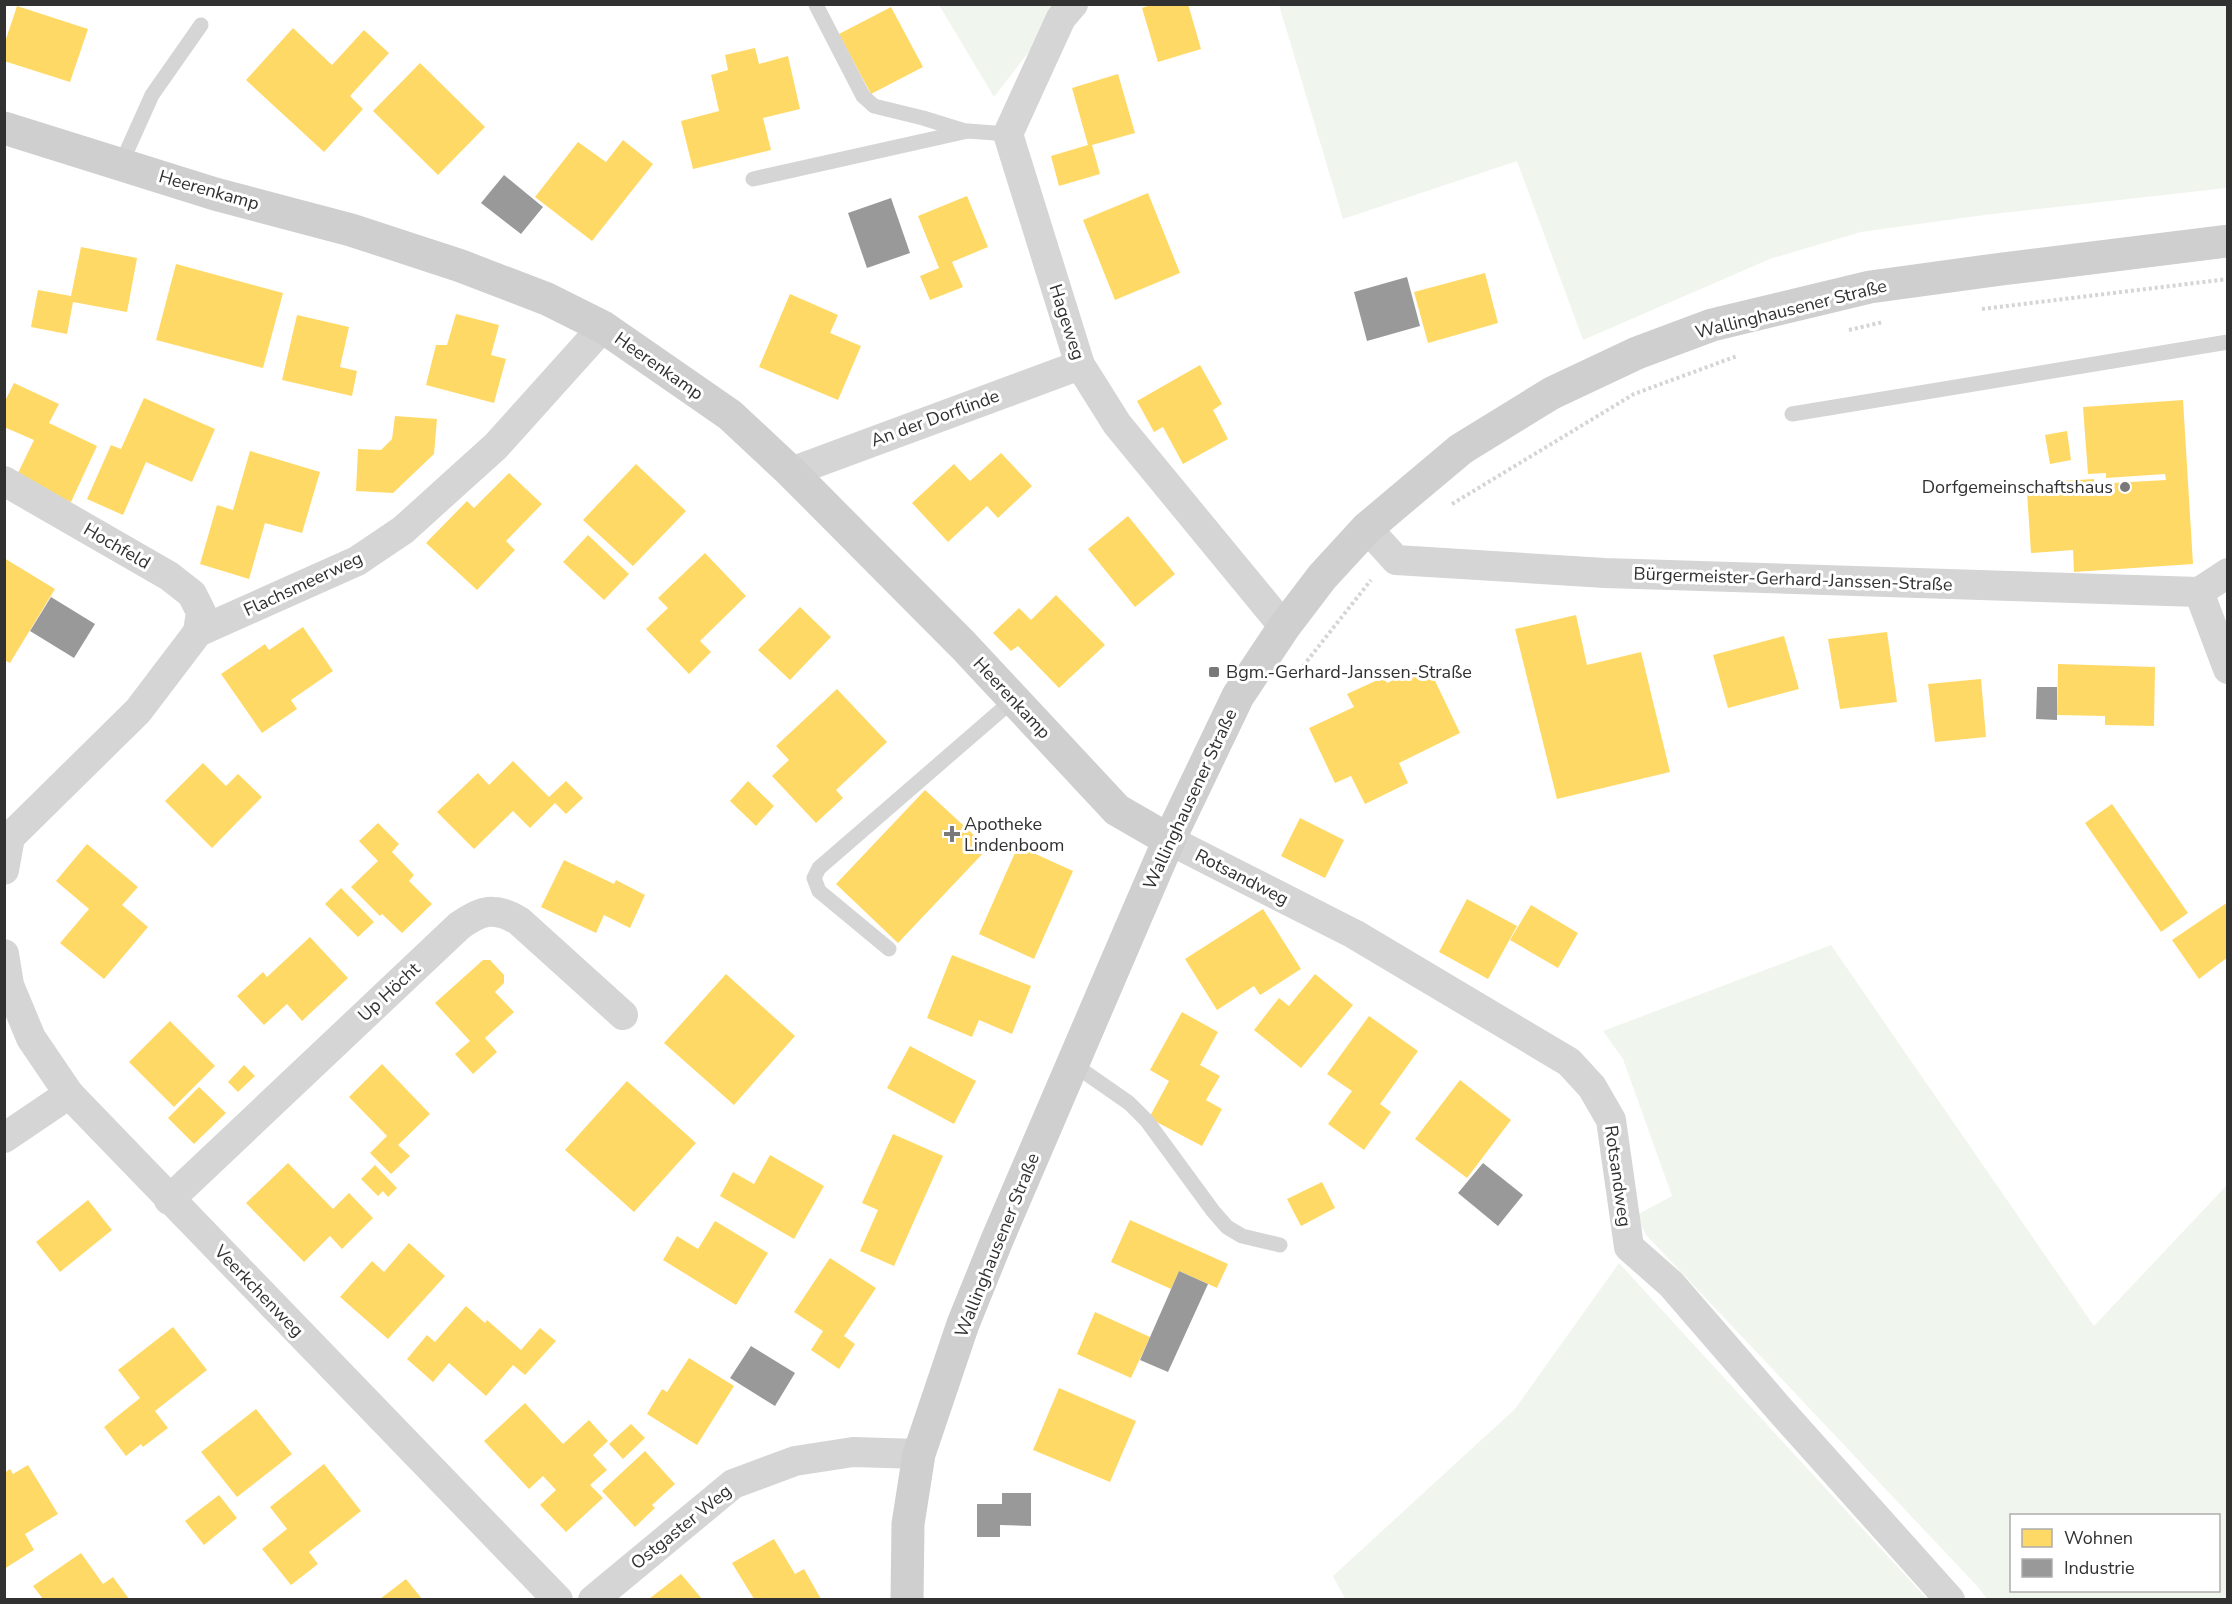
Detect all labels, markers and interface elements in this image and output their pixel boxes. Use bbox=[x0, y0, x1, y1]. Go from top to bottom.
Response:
street label: Heerenkamp bbox=[156, 164, 262, 216]
street label: Wallinghausener Straße bbox=[1693, 274, 1889, 344]
street label: Hageweg bbox=[1043, 281, 1091, 363]
street label: Heerenkamp bbox=[610, 327, 708, 405]
street label: An der Dorflinde bbox=[867, 384, 1003, 452]
place label: Dorfgemeinschaftshaus bbox=[1922, 475, 2113, 499]
marker: Dorfgemeinschaftshaus bbox=[2118, 480, 2132, 494]
street label: Hochfeld bbox=[79, 517, 155, 575]
street label: Flachsmeerweg bbox=[240, 546, 366, 622]
street label: Bürgermeister-Gerhard-Janssen-Straße bbox=[1633, 561, 1953, 597]
street label: Heerenkamp bbox=[968, 652, 1056, 744]
place label: Bgm.-Gerhard-Janssen-Straße bbox=[1226, 660, 1472, 684]
marker: Bgm.-Gerhard-Janssen-Straße bbox=[1207, 665, 1221, 679]
street label: Wallinghausener Straße bbox=[1138, 705, 1242, 893]
place label: Apotheke Lindenboom bbox=[964, 812, 1064, 857]
marker: Apotheke Lindenboom bbox=[945, 827, 959, 841]
street label: Rotsandweg bbox=[1191, 843, 1293, 911]
street label: Up Höcht bbox=[353, 957, 426, 1027]
street label: Rotsandweg bbox=[1599, 1124, 1637, 1228]
street label: Wallinghausener Straße bbox=[949, 1149, 1045, 1341]
street label: Veerkchenweg bbox=[208, 1239, 309, 1342]
street label: Ostgaster Weg bbox=[626, 1479, 736, 1575]
legend bbox=[2010, 1514, 2220, 1592]
text: Wohnen bbox=[2064, 1526, 2133, 1550]
text: Industrie bbox=[2064, 1556, 2135, 1580]

